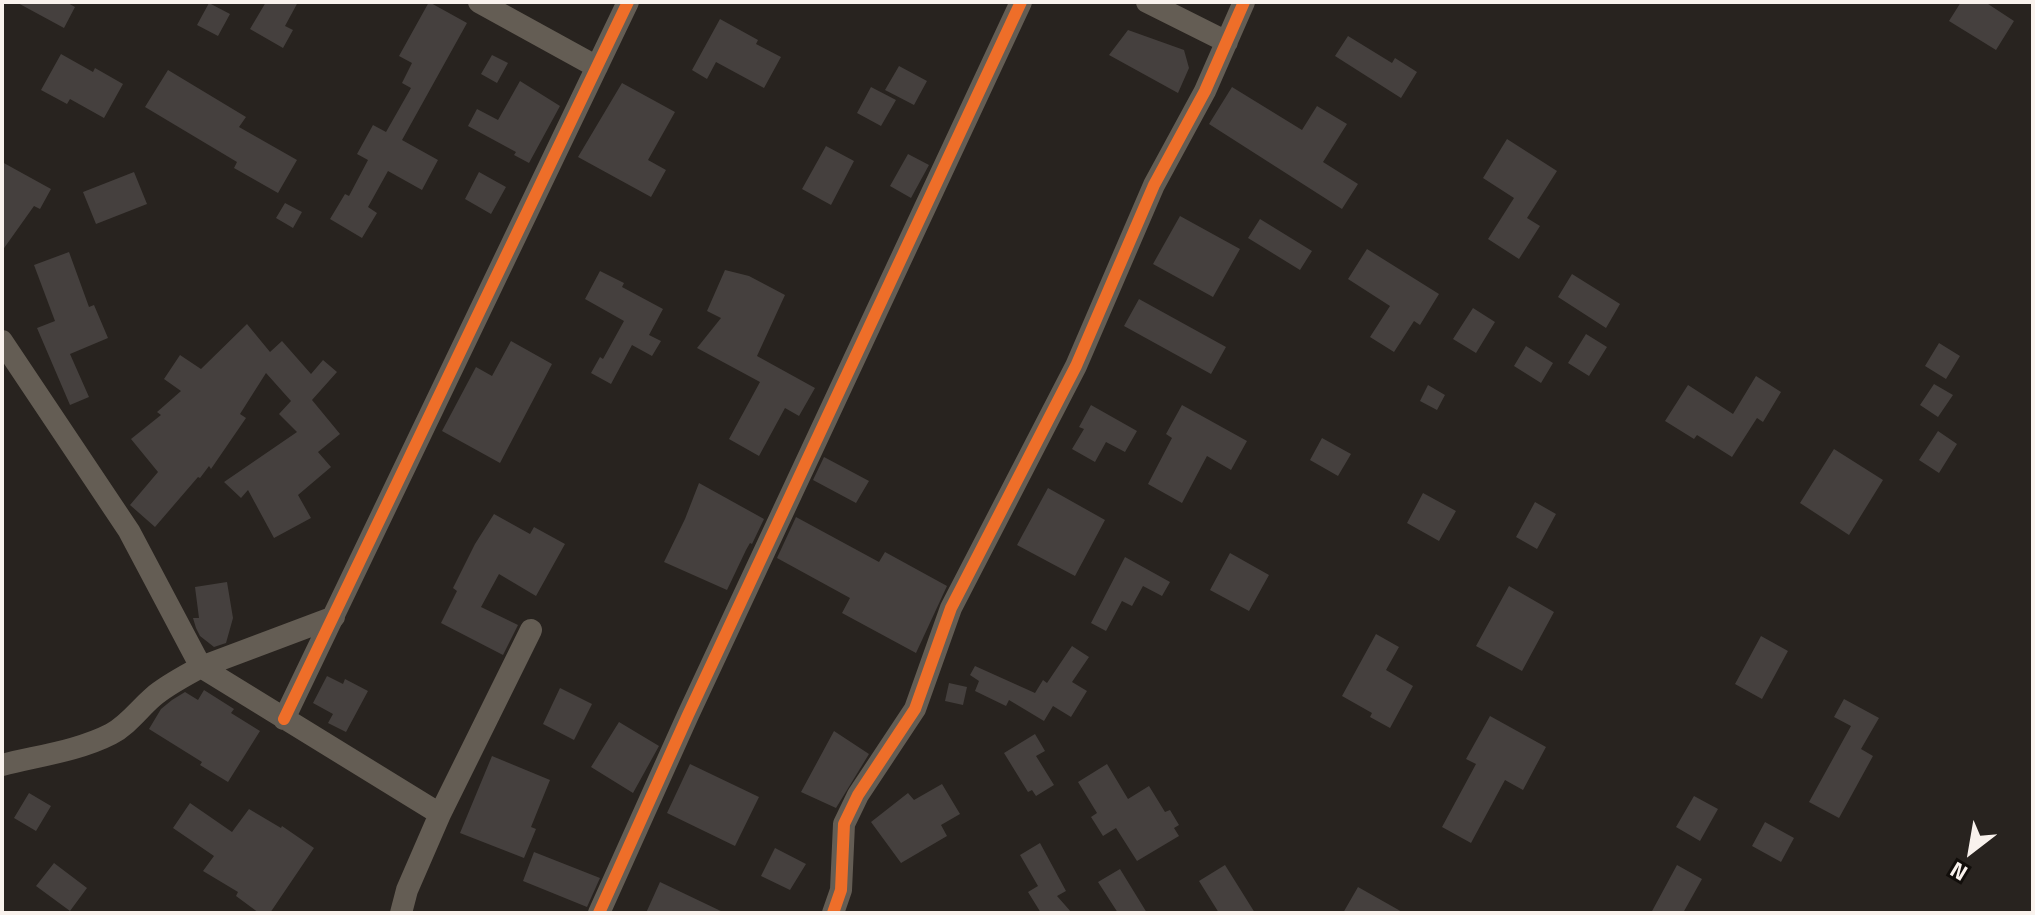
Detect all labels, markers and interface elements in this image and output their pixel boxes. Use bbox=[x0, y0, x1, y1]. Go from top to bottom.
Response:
north arrow bbox=[1931, 811, 2011, 891]
text: N bbox=[1943, 853, 1974, 890]

